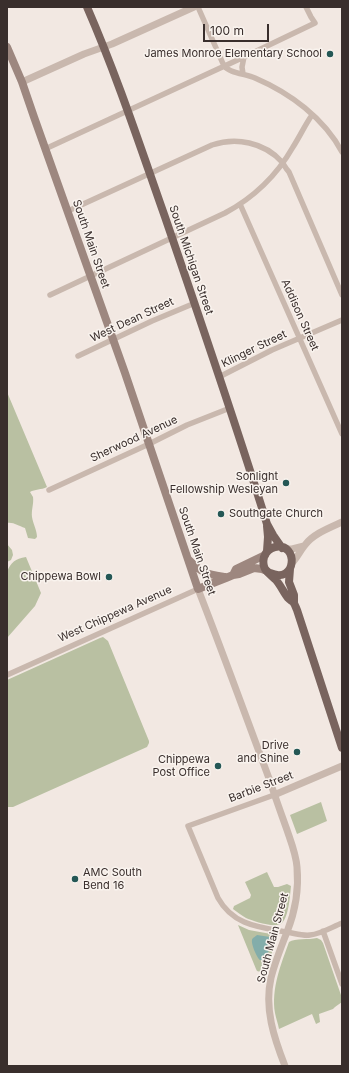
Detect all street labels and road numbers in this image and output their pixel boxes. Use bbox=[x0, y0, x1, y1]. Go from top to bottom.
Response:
street label: South Main Street bbox=[70, 198, 112, 290]
street label: South Michigan Street bbox=[166, 204, 216, 316]
street label: Addison Street bbox=[278, 277, 322, 353]
street label: West Dean Street bbox=[88, 295, 176, 345]
street label: Klinger Street bbox=[219, 328, 289, 370]
street label: Sherwood Avenue bbox=[88, 413, 180, 465]
street label: South Main Street bbox=[176, 505, 218, 597]
street label: West Chippewa Avenue bbox=[56, 583, 174, 645]
street label: Barbie Street bbox=[227, 769, 295, 805]
street label: South Main Street bbox=[255, 891, 291, 985]

